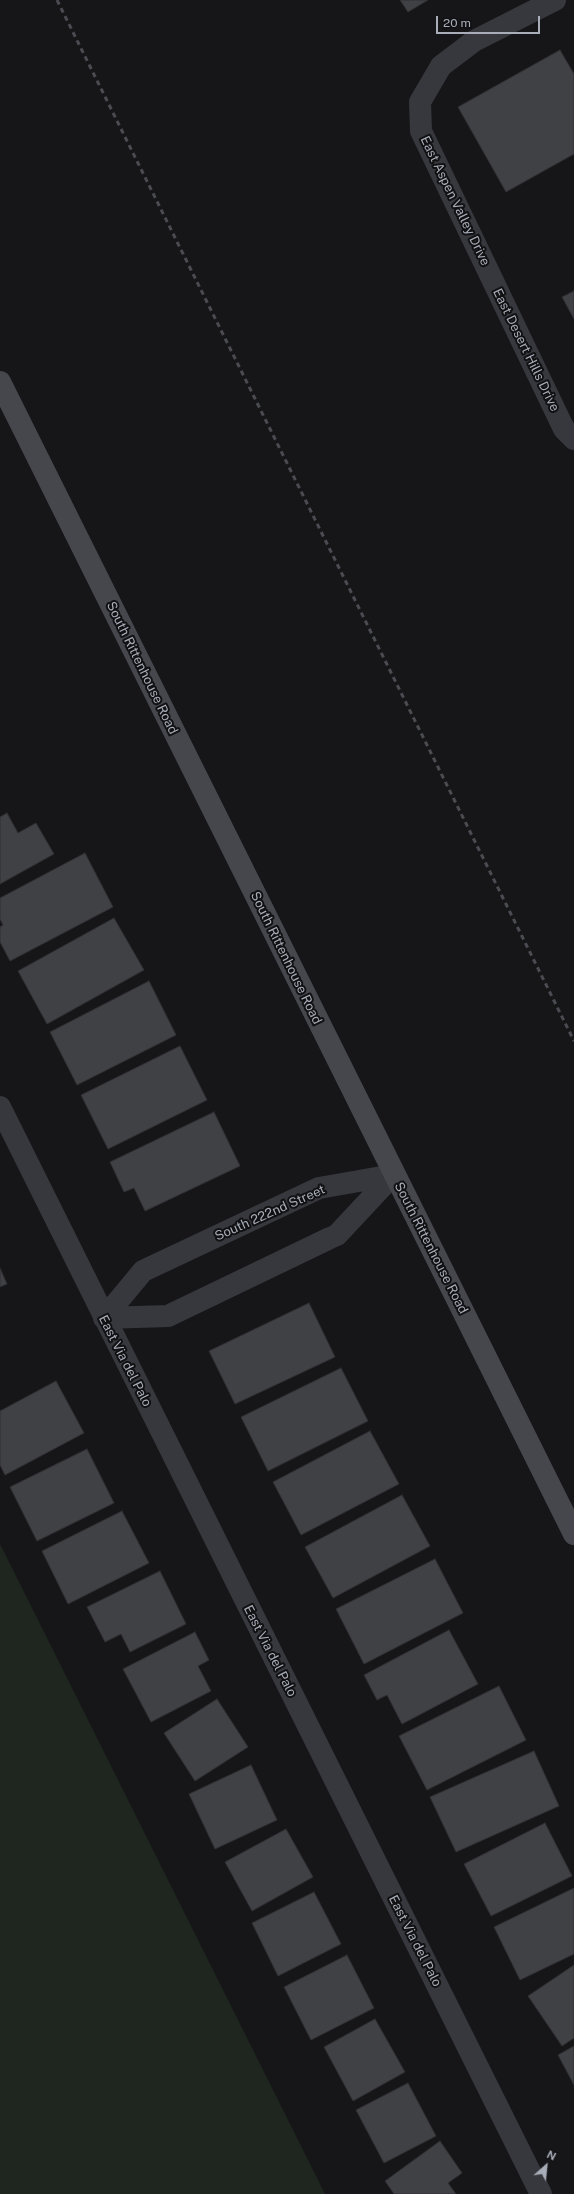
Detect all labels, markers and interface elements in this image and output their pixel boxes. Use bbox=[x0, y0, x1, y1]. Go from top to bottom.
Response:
scale bar bbox=[438, 8, 542, 34]
text: 20 m bbox=[443, 16, 471, 30]
street label: East Aspen Valley Drive bbox=[417, 134, 493, 268]
street label: East Desert Hills Drive bbox=[489, 286, 563, 414]
street label: South Rittenhouse Road bbox=[103, 599, 181, 737]
street label: South Rittenhouse Road bbox=[247, 889, 325, 1027]
street label: South Rittenhouse Road bbox=[391, 1180, 471, 1316]
street label: South 222nd Street bbox=[213, 1182, 327, 1244]
street label: East Via del Palo bbox=[95, 1313, 155, 1409]
street label: East Via del Palo bbox=[240, 1603, 300, 1699]
street label: East Via del Palo bbox=[385, 1893, 445, 1989]
north arrow bbox=[526, 2146, 566, 2186]
text: N bbox=[545, 2148, 558, 2163]

